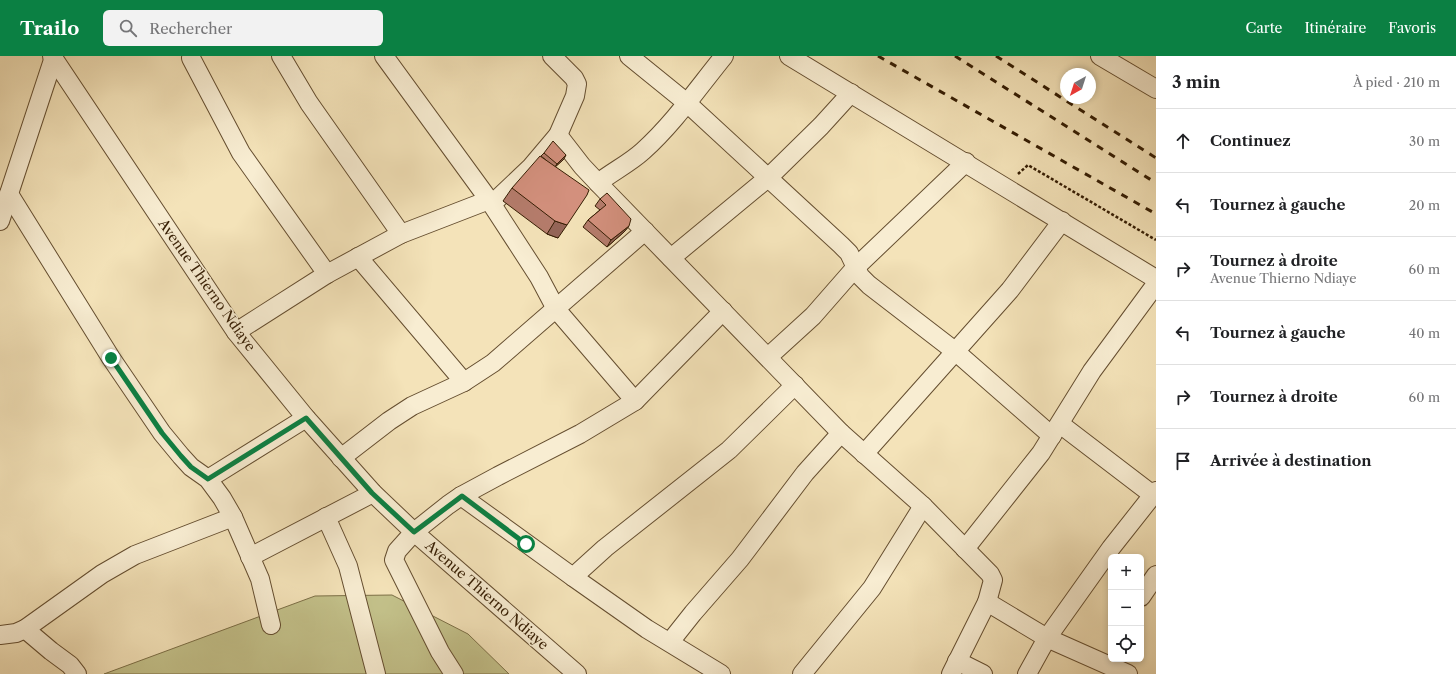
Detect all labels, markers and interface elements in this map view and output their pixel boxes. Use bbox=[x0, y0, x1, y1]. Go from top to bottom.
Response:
search box bbox=[103, 10, 383, 46]
text: Trailo bbox=[20, 17, 79, 40]
icon: search bbox=[117, 17, 139, 39]
text: Rechercher bbox=[149, 19, 232, 38]
text: Carte bbox=[1246, 19, 1282, 37]
text: Itinéraire bbox=[1304, 19, 1366, 37]
text: Favoris bbox=[1388, 19, 1436, 37]
north arrow bbox=[1060, 68, 1096, 104]
text: 3 min bbox=[1172, 72, 1221, 92]
text: À pied · 210 m bbox=[1353, 74, 1440, 90]
icon: ahead bbox=[1172, 130, 1194, 152]
text: Continuez bbox=[1210, 131, 1291, 150]
text: 30 m bbox=[1409, 133, 1440, 149]
icon: left bbox=[1172, 194, 1194, 216]
text: Tournez à gauche bbox=[1210, 195, 1346, 214]
text: 20 m bbox=[1409, 197, 1440, 213]
street label: Avenue Thierno Ndiaye bbox=[154, 214, 260, 355]
text: Tournez à droite bbox=[1210, 251, 1338, 270]
icon: right bbox=[1172, 258, 1194, 280]
text: 60 m bbox=[1409, 261, 1440, 277]
text: Avenue Thierno Ndiaye bbox=[1210, 270, 1356, 286]
icon: left bbox=[1172, 322, 1194, 344]
text: Tournez à gauche bbox=[1210, 323, 1346, 342]
text: 40 m bbox=[1409, 325, 1440, 341]
route end bbox=[102, 349, 120, 367]
icon: right bbox=[1172, 386, 1194, 408]
text: Tournez à droite bbox=[1210, 387, 1338, 406]
text: 60 m bbox=[1409, 389, 1440, 405]
icon: arrive bbox=[1172, 450, 1194, 472]
text: Arrivée à destination bbox=[1210, 451, 1372, 470]
route start bbox=[517, 535, 535, 553]
street label: Avenue Thierno Ndiaye bbox=[421, 536, 553, 654]
map controls bbox=[1108, 554, 1144, 662]
button: + bbox=[1108, 554, 1144, 590]
button: − bbox=[1108, 590, 1144, 626]
button: locate bbox=[1108, 626, 1144, 662]

